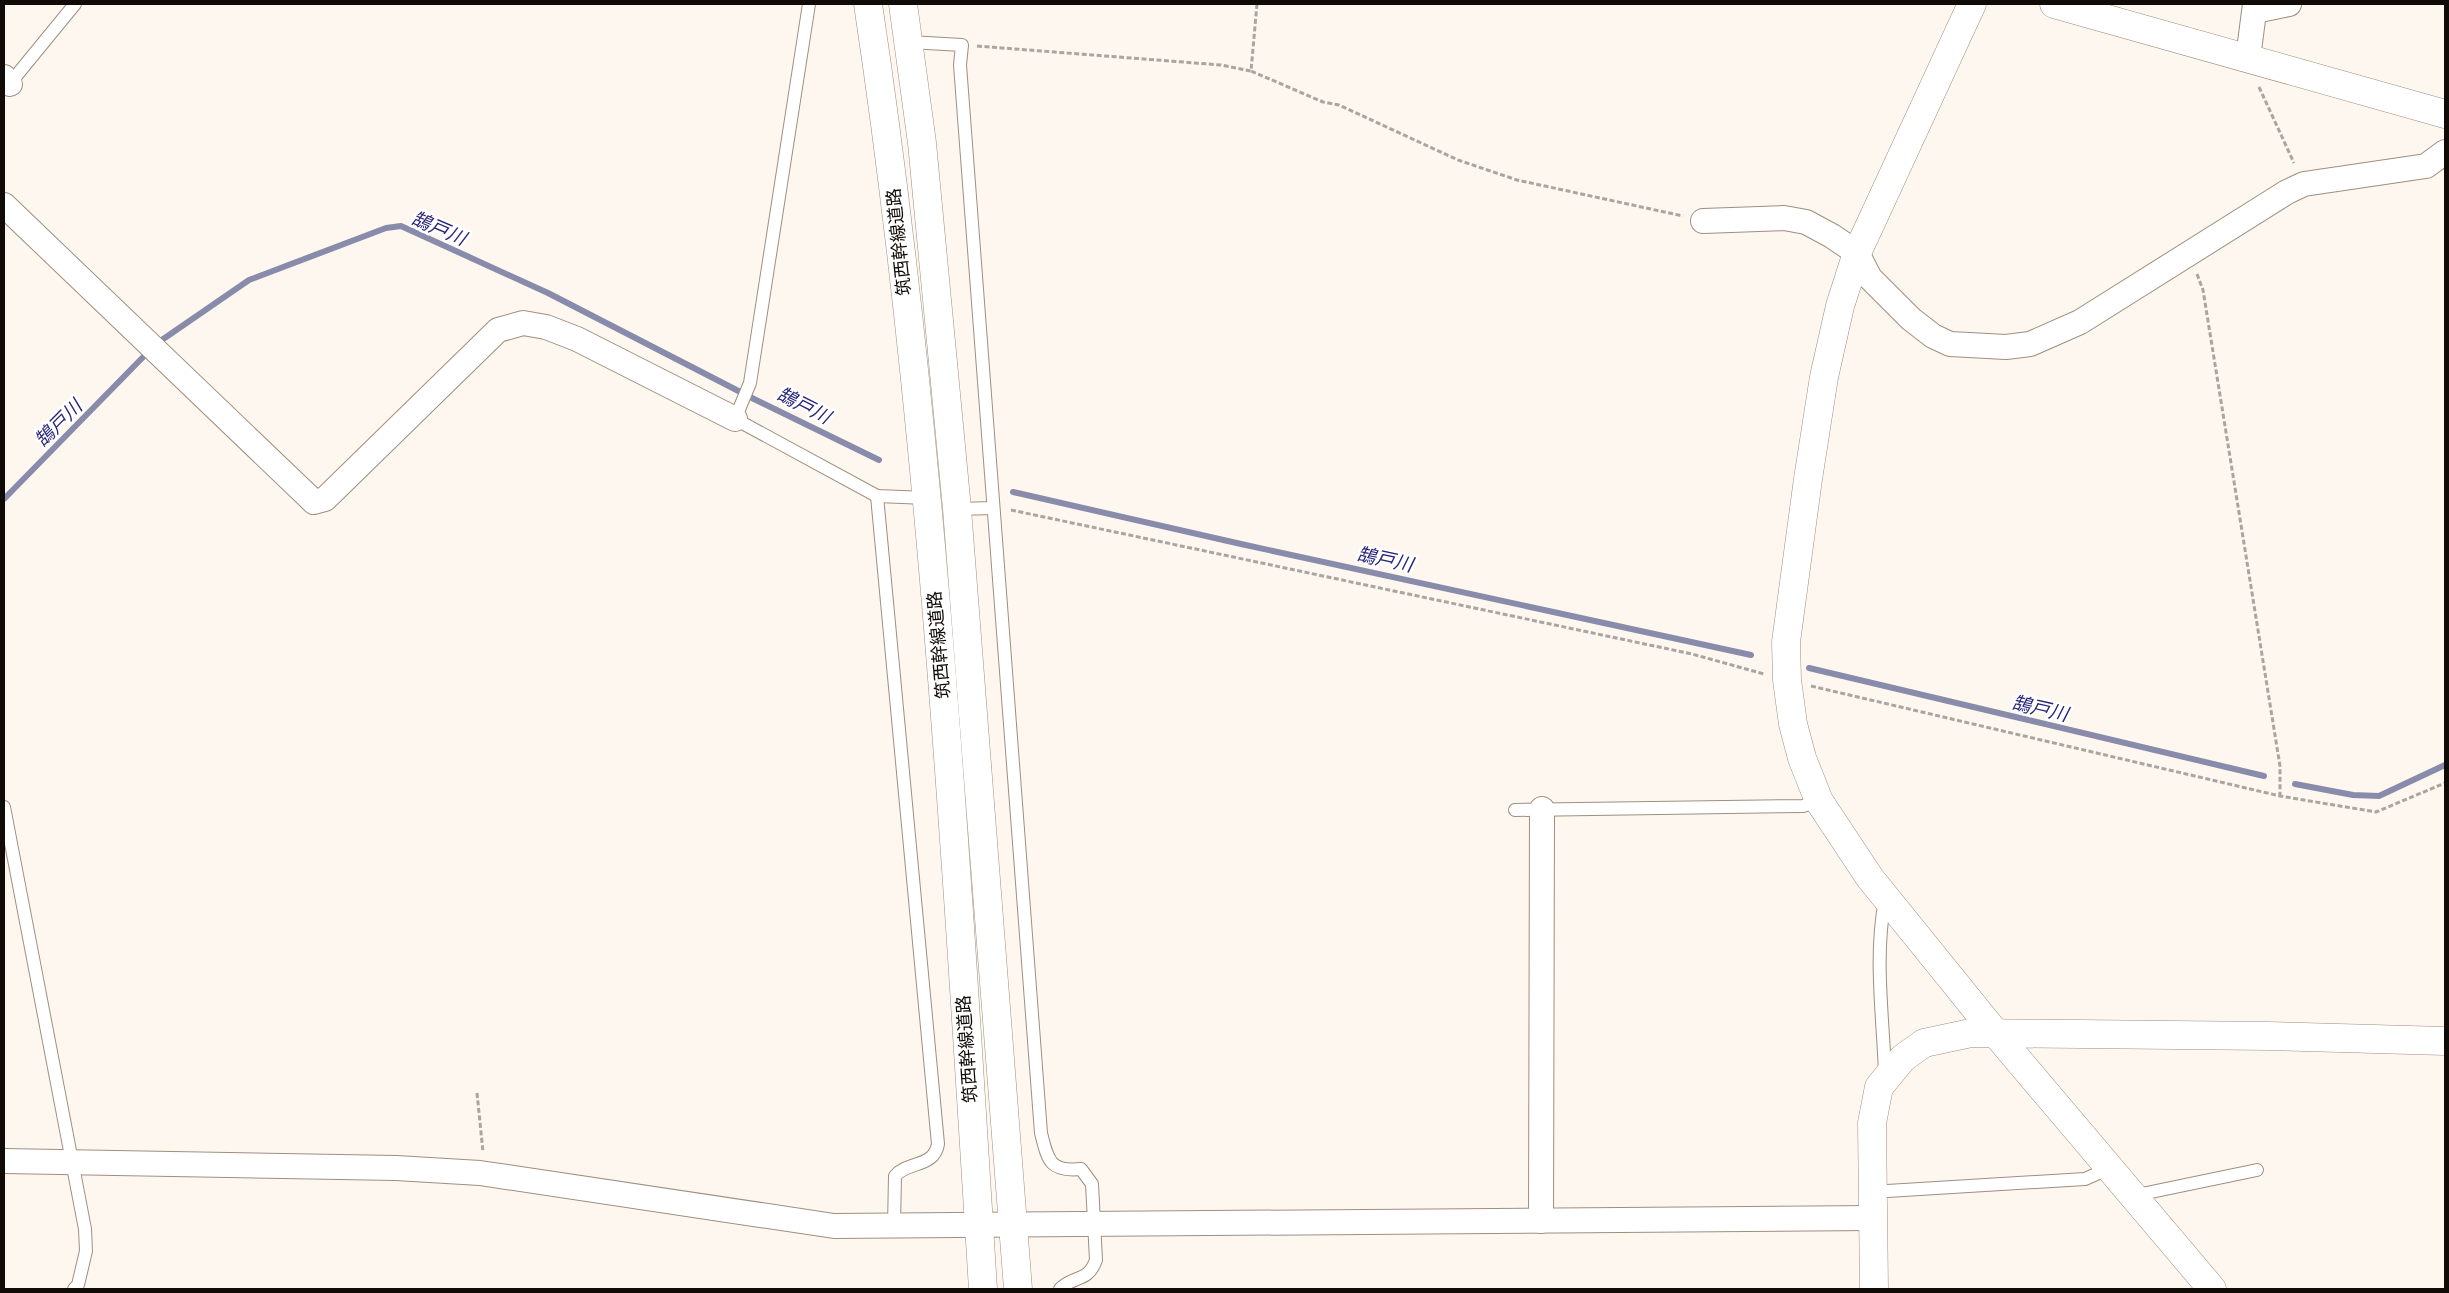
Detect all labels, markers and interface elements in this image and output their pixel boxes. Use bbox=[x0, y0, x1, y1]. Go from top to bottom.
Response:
street label: 筑西幹線道路 bbox=[881, 187, 916, 297]
water label: 鵠戸川 bbox=[408, 206, 472, 251]
water label: 鵠戸川 bbox=[773, 381, 837, 430]
water label: 鵠戸川 bbox=[29, 393, 88, 452]
water label: 鵠戸川 bbox=[1355, 541, 1417, 577]
street label: 筑西幹線道路 bbox=[922, 590, 955, 700]
water label: 鵠戸川 bbox=[2010, 690, 2072, 727]
street label: 筑西幹線道路 bbox=[951, 994, 982, 1104]

